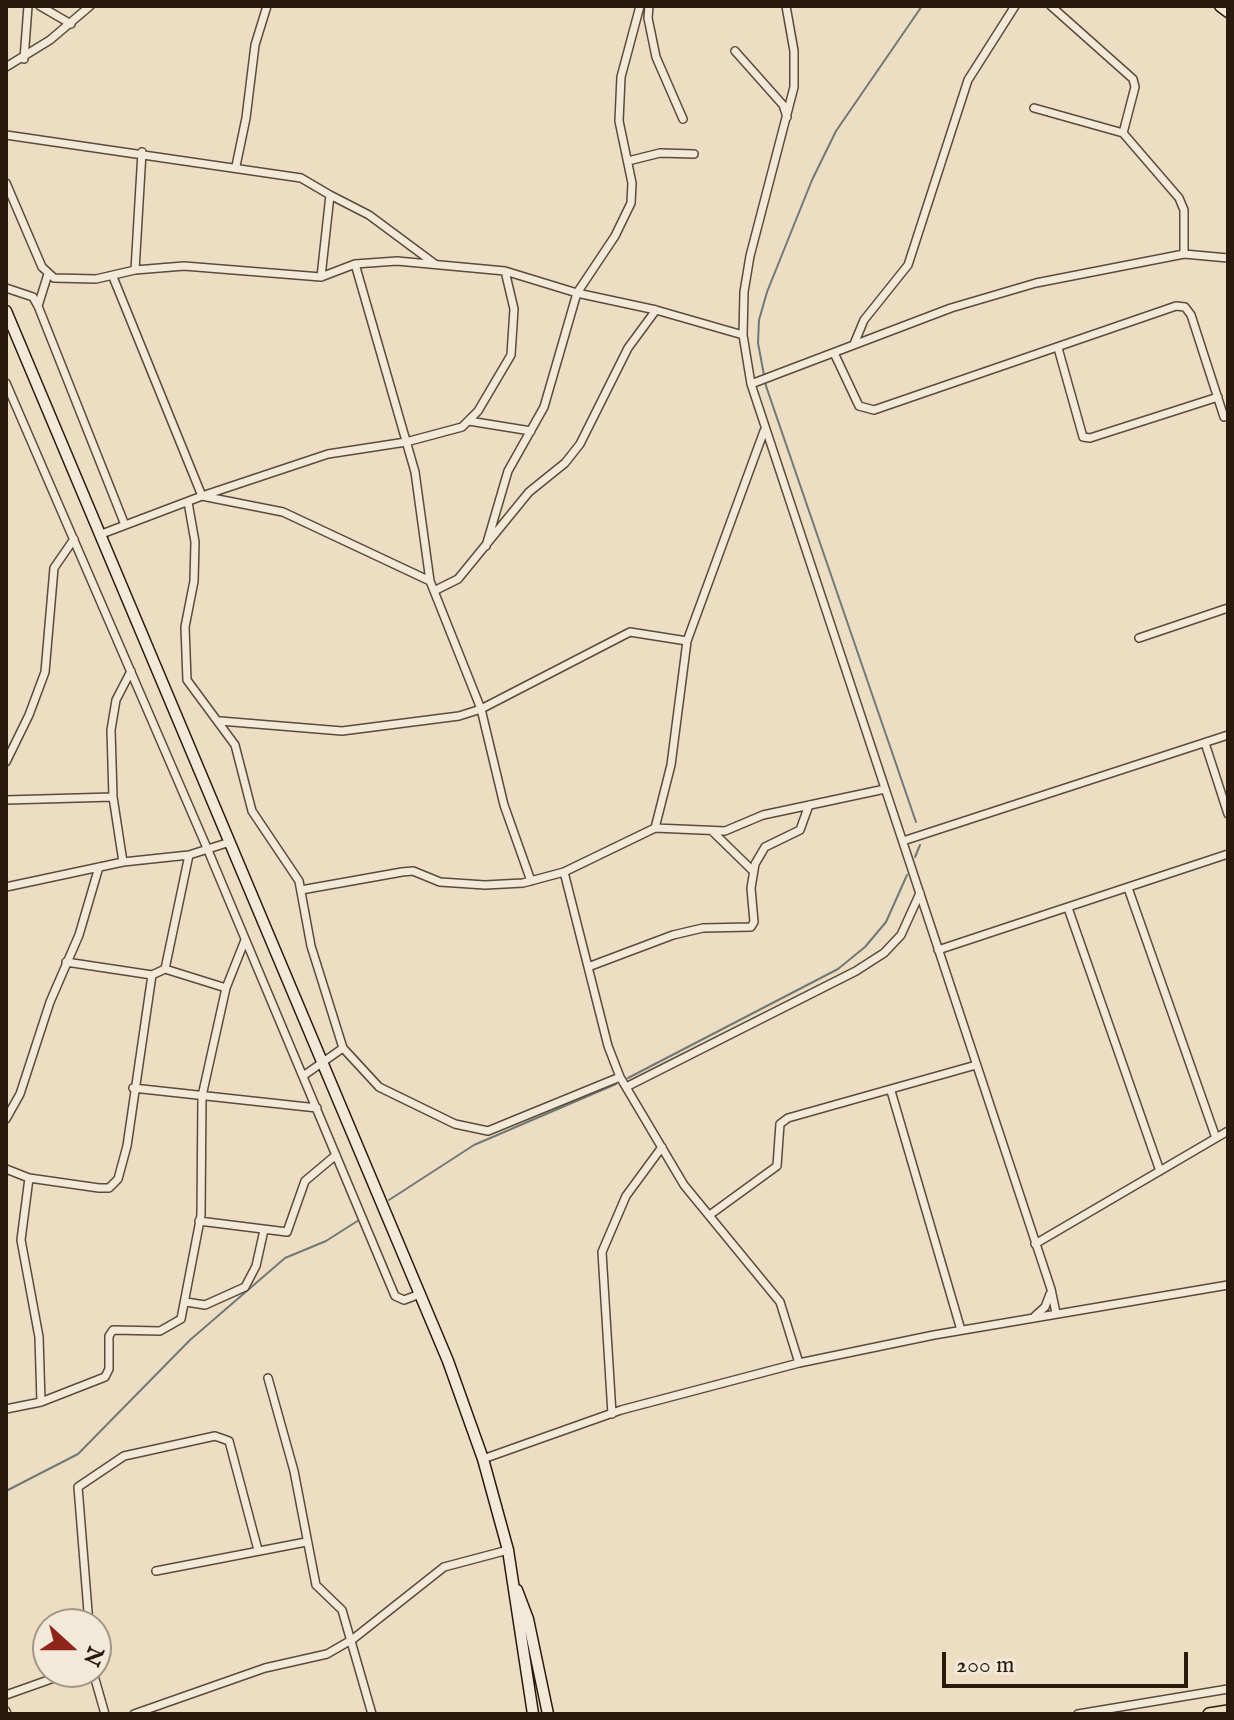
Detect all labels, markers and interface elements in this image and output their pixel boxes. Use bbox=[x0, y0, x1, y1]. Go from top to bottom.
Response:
north arrow bbox=[32, 1608, 112, 1688]
scale bar bbox=[946, 1636, 1192, 1686]
text: N bbox=[76, 1642, 109, 1670]
text: 200 m bbox=[956, 1650, 1015, 1681]

